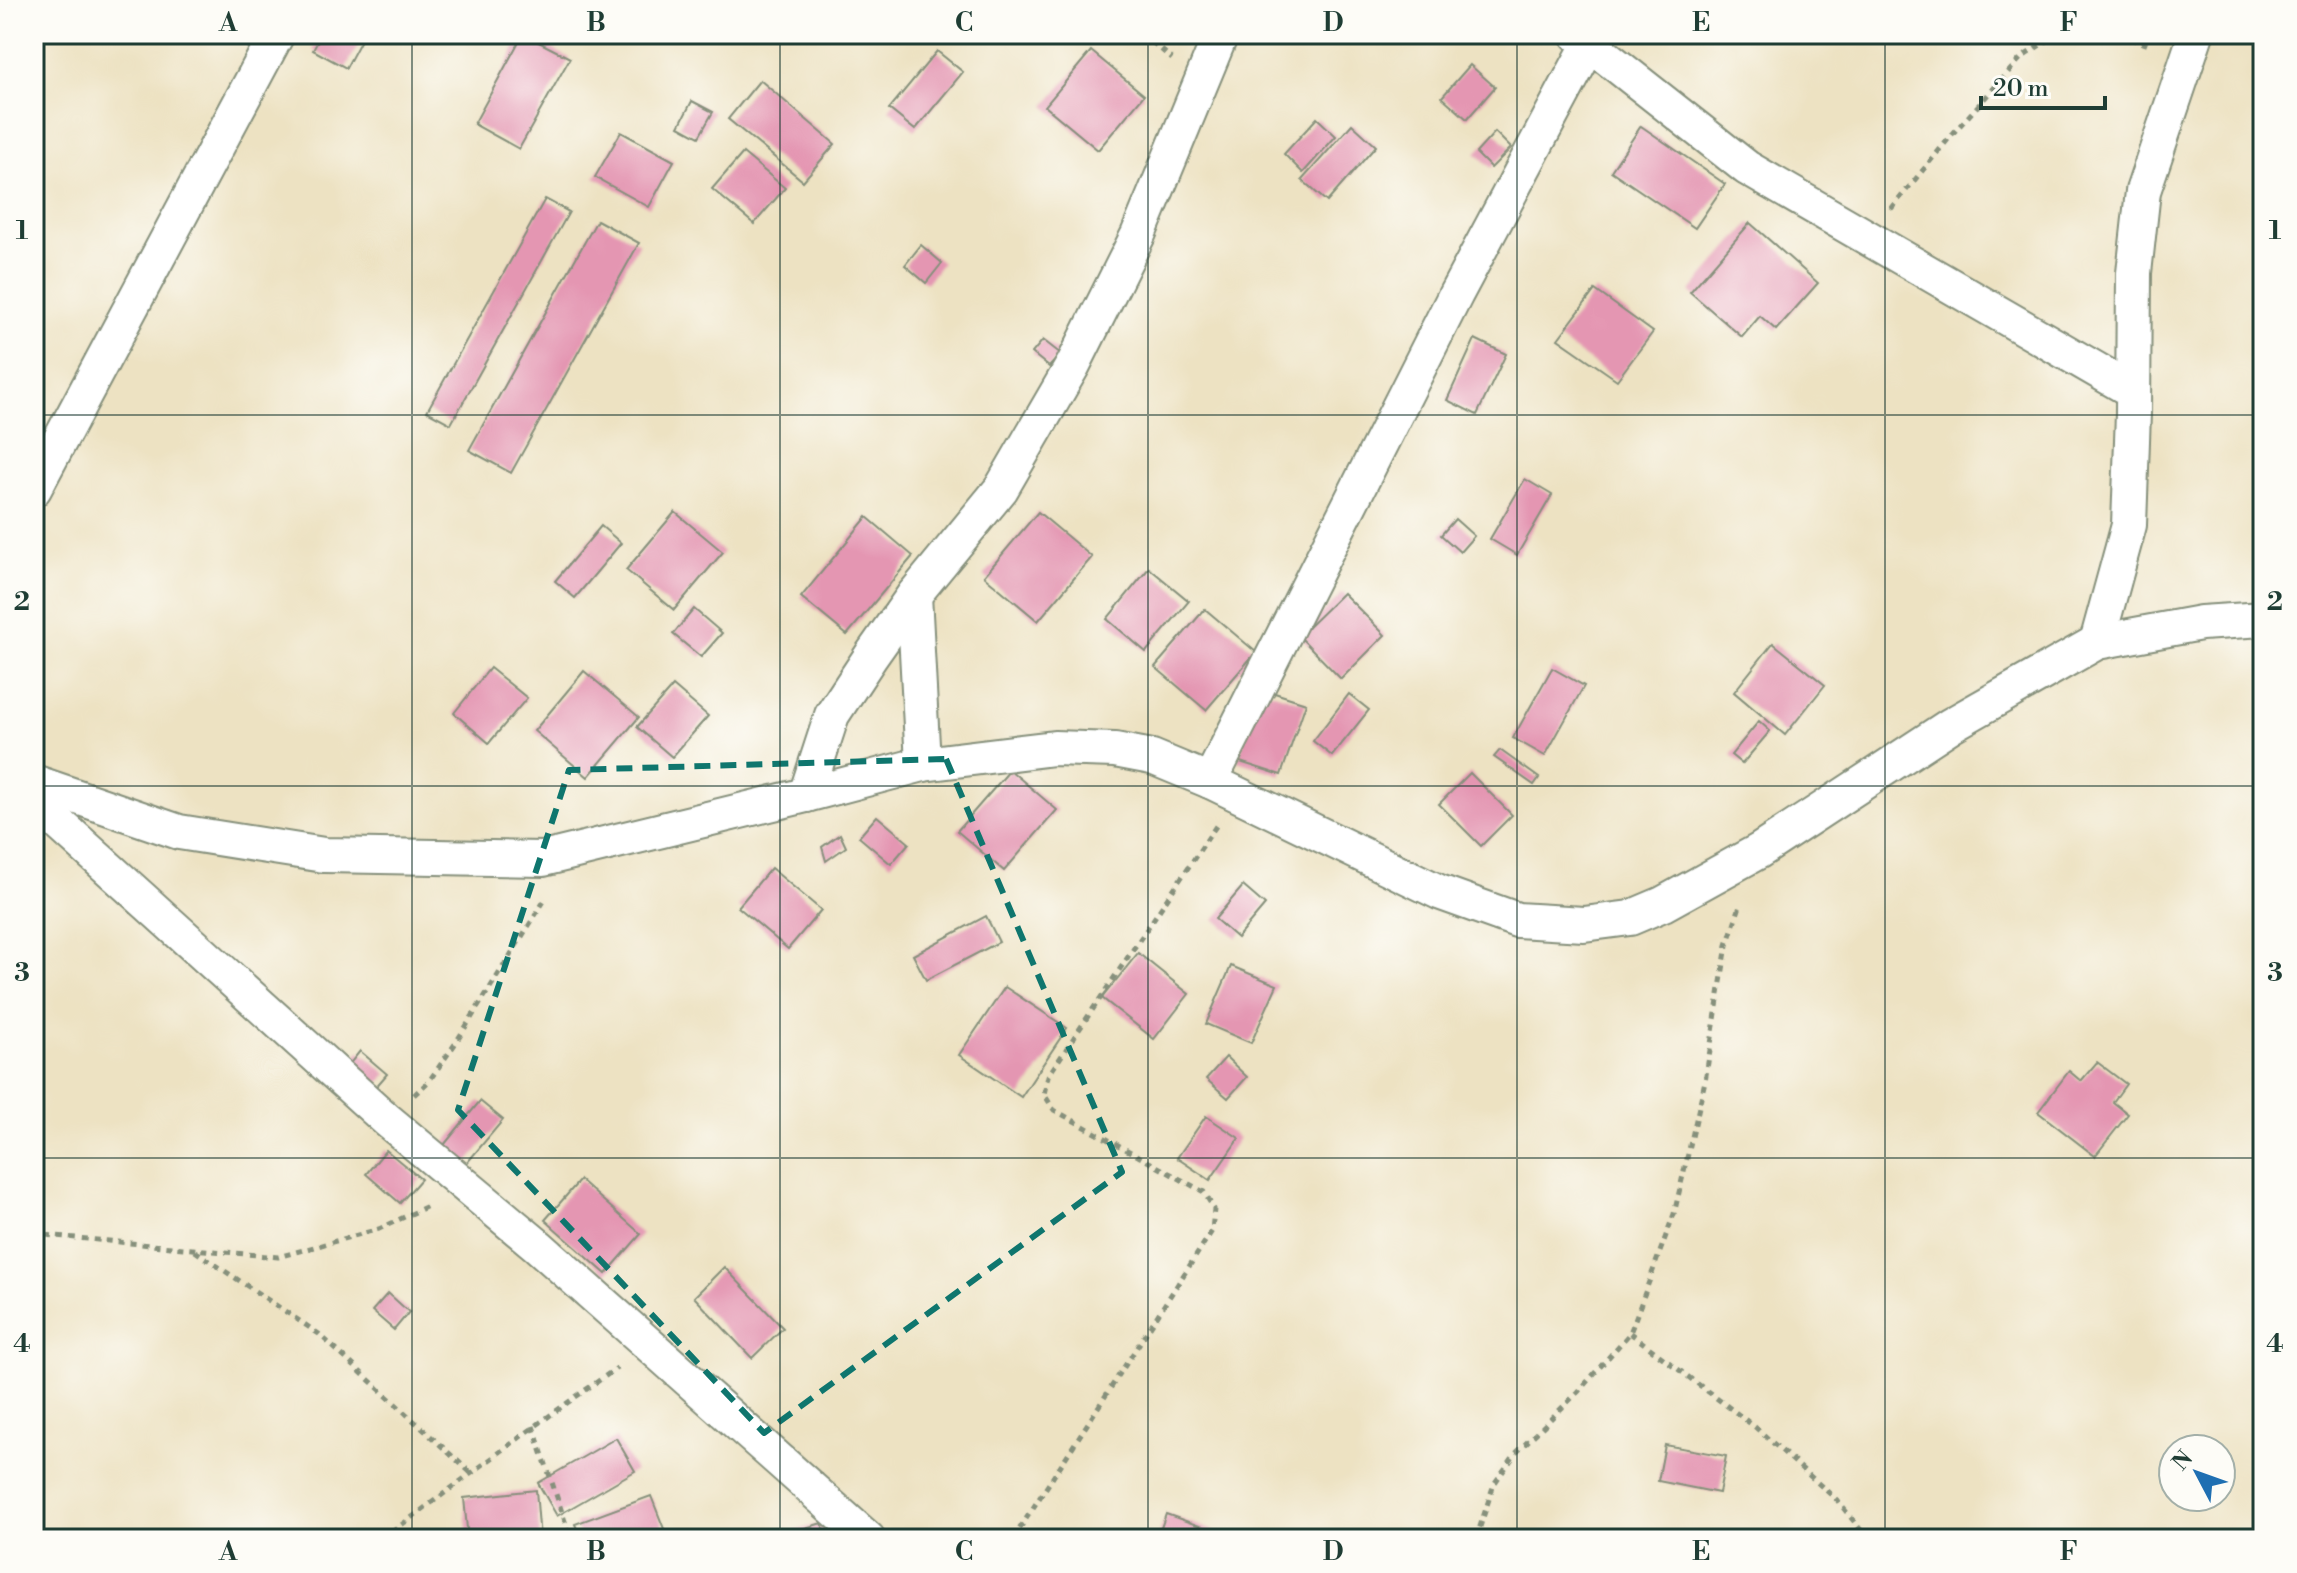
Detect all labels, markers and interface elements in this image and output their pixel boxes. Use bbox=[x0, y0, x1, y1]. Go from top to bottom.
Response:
text: A bbox=[218, 7, 238, 39]
text: B bbox=[586, 7, 606, 39]
text: C bbox=[955, 7, 973, 39]
text: D bbox=[1323, 7, 1343, 39]
text: E bbox=[1692, 7, 1710, 39]
text: F bbox=[2060, 7, 2078, 39]
scale bar bbox=[1981, 60, 2105, 110]
text: 20 m bbox=[1993, 74, 2049, 104]
text: 1 bbox=[16, 215, 29, 247]
text: 1 bbox=[2269, 215, 2282, 247]
text: 2 bbox=[14, 586, 30, 618]
text: 2 bbox=[2267, 586, 2283, 618]
text: 3 bbox=[14, 957, 30, 989]
text: 3 bbox=[2267, 957, 2283, 989]
text: 4 bbox=[13, 1328, 31, 1360]
text: 4 bbox=[2266, 1328, 2284, 1360]
north arrow bbox=[2157, 1433, 2237, 1513]
text: N bbox=[2167, 1445, 2199, 1476]
text: A bbox=[218, 1536, 238, 1568]
text: B bbox=[586, 1536, 606, 1568]
text: C bbox=[955, 1536, 973, 1568]
text: D bbox=[1323, 1536, 1343, 1568]
text: E bbox=[1692, 1536, 1710, 1568]
text: F bbox=[2060, 1536, 2078, 1568]

